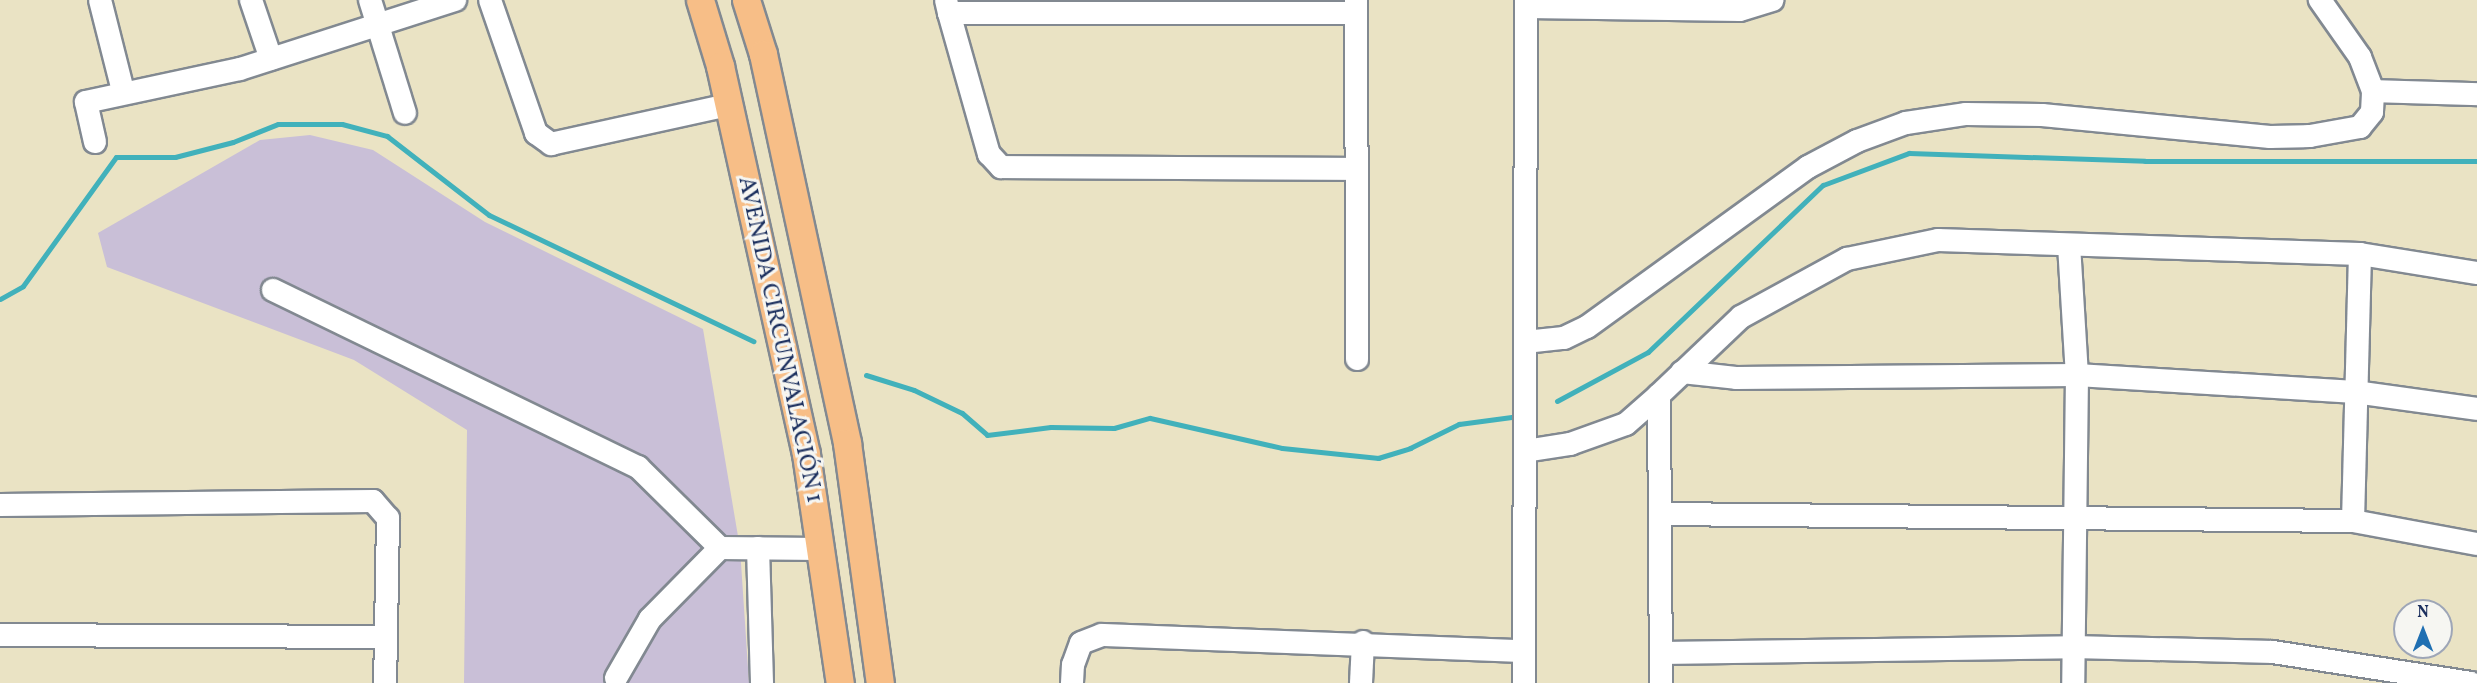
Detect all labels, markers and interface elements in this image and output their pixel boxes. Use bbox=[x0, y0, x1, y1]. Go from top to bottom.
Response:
street label: AVENIDA CIRCUNVALACIÓN 1 bbox=[730, 174, 828, 506]
north arrow bbox=[2393, 599, 2453, 659]
text: N bbox=[2417, 602, 2429, 624]

